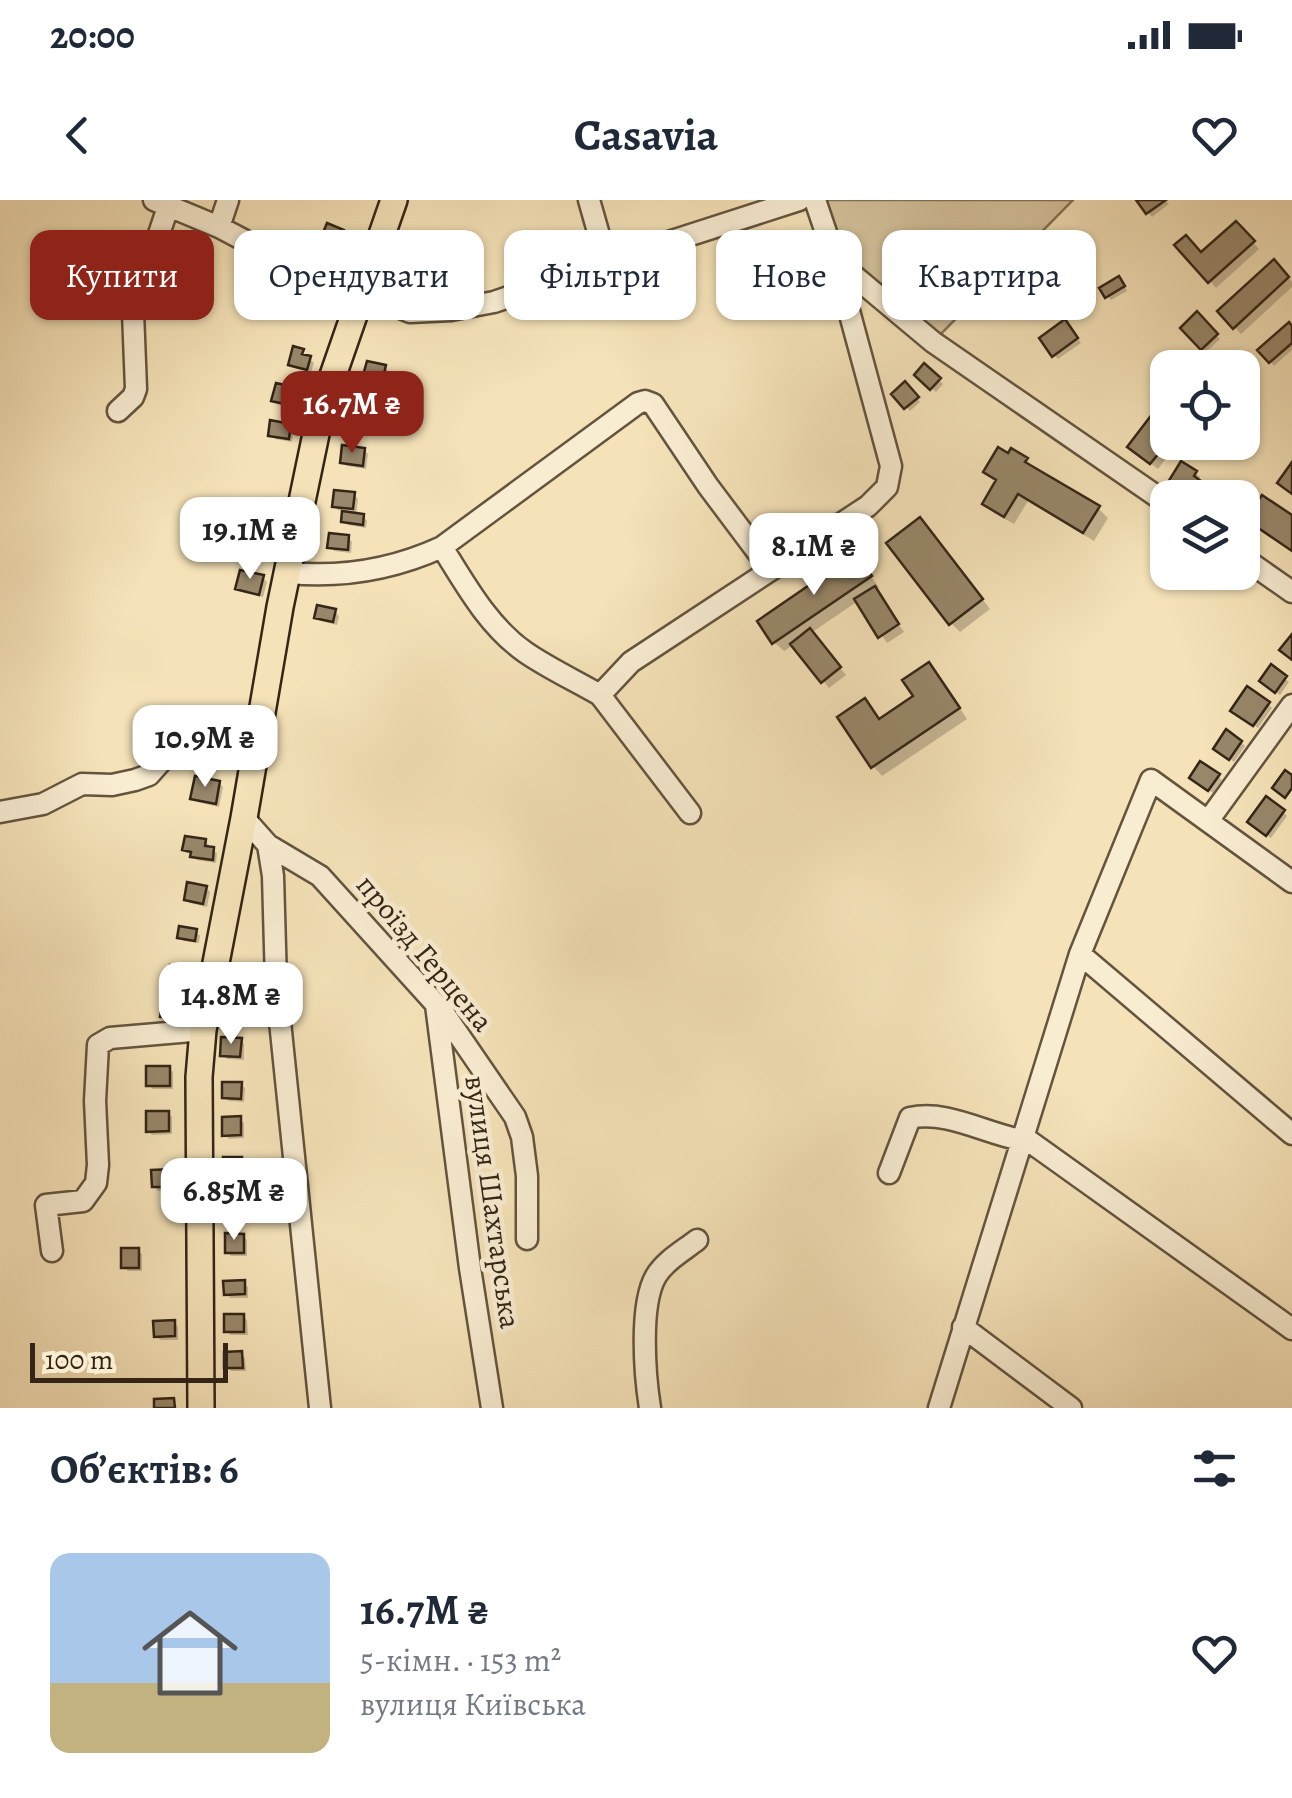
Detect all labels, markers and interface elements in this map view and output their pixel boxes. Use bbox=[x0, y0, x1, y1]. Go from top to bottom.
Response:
text: 20:00 bbox=[50, 9, 135, 61]
text: Casavia bbox=[574, 104, 718, 166]
icon: back bbox=[50, 108, 105, 163]
icon: heart bbox=[1187, 108, 1242, 163]
chip: Купити bbox=[30, 230, 214, 320]
chip: Орендувати bbox=[234, 230, 484, 320]
chip: Фільтри bbox=[504, 230, 696, 320]
chip: Нове bbox=[716, 230, 862, 320]
chip: Квартира bbox=[882, 230, 1096, 320]
map controls bbox=[1150, 350, 1260, 590]
button: locate bbox=[1150, 350, 1260, 460]
pin: 16.7M ₴ bbox=[260, 371, 444, 456]
text: 16.7M ₴ bbox=[303, 381, 401, 425]
button: layers bbox=[1150, 480, 1260, 590]
pin: 19.1M ₴ bbox=[158, 497, 342, 582]
text: 19.1M ₴ bbox=[202, 507, 298, 551]
pin: 8.1M ₴ bbox=[733, 513, 895, 598]
text: 8.1M ₴ bbox=[771, 523, 857, 567]
pin: 10.9M ₴ bbox=[113, 705, 297, 790]
text: 10.9M ₴ bbox=[155, 715, 255, 759]
street label: проїзд Герцена bbox=[347, 866, 503, 1040]
pin: 14.8M ₴ bbox=[139, 962, 323, 1047]
text: 14.8M ₴ bbox=[181, 972, 281, 1016]
street label: вулиця Шахтарська bbox=[455, 1073, 531, 1331]
pin: 6.85M ₴ bbox=[142, 1158, 326, 1243]
text: 6.85M ₴ bbox=[183, 1168, 285, 1212]
scale bar bbox=[30, 1338, 228, 1382]
text: 100 m bbox=[45, 1341, 113, 1379]
text: Об’єктів: 6 bbox=[50, 1440, 239, 1497]
icon: filters bbox=[1187, 1441, 1242, 1496]
text: 16.7M ₴ bbox=[360, 1581, 489, 1638]
icon: home bbox=[130, 1593, 250, 1713]
icon: heart bbox=[1187, 1626, 1242, 1681]
text: 5-кімн. · 153 m² bbox=[360, 1638, 561, 1682]
text: вулиця Київська bbox=[360, 1682, 586, 1726]

